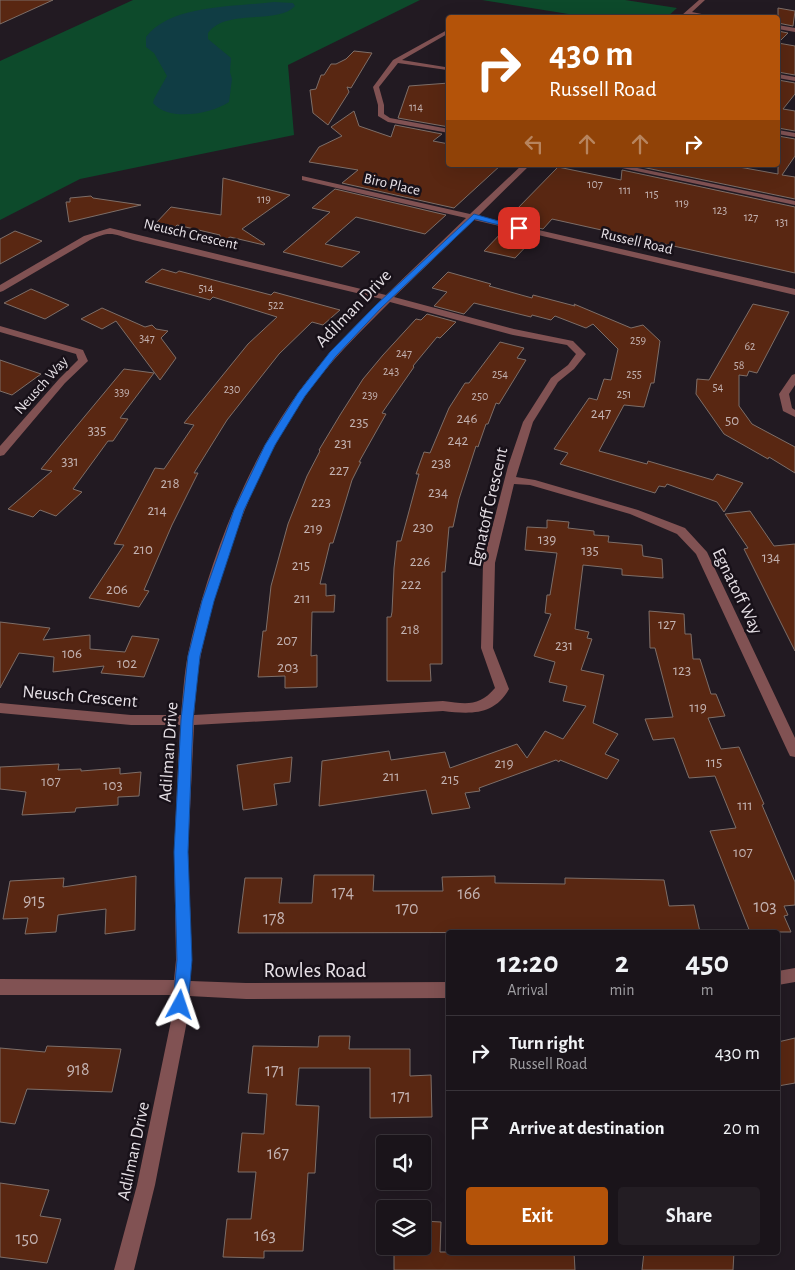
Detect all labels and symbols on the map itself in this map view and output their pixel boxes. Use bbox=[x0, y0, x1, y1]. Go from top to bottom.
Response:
house number: 114 bbox=[409, 101, 423, 113]
street label: Biro Place bbox=[362, 171, 422, 198]
house number: 107 bbox=[587, 178, 603, 190]
house number: 111 bbox=[619, 184, 631, 196]
house number: 115 bbox=[645, 188, 659, 200]
house number: 119 bbox=[257, 193, 271, 205]
house number: 119 bbox=[675, 197, 689, 209]
house number: 123 bbox=[713, 204, 727, 216]
pin bbox=[498, 207, 540, 249]
house number: 127 bbox=[744, 211, 758, 223]
street label: Neusch Crescent bbox=[142, 216, 240, 253]
house number: 131 bbox=[775, 216, 789, 228]
street label: Russell Road bbox=[599, 226, 675, 257]
street label: Adilman Drive bbox=[312, 266, 395, 351]
house number: 514 bbox=[199, 282, 214, 294]
house number: 522 bbox=[268, 299, 285, 311]
house number: 347 bbox=[139, 332, 155, 344]
house number: 259 bbox=[630, 334, 646, 346]
house number: 62 bbox=[744, 340, 756, 352]
house number: 247 bbox=[396, 347, 412, 359]
street label: Neusch Way bbox=[12, 353, 71, 417]
house number: 58 bbox=[734, 359, 745, 371]
house number: 243 bbox=[383, 365, 399, 377]
house number: 254 bbox=[492, 368, 508, 380]
house number: 255 bbox=[626, 368, 642, 380]
house number: 54 bbox=[713, 381, 724, 393]
house number: 230 bbox=[224, 383, 240, 395]
house number: 339 bbox=[114, 386, 130, 398]
house number: 251 bbox=[617, 388, 631, 400]
house number: 239 bbox=[362, 389, 378, 401]
house number: 250 bbox=[472, 390, 488, 402]
house number: 247 bbox=[591, 406, 611, 421]
house number: 246 bbox=[456, 411, 478, 426]
house number: 50 bbox=[725, 413, 739, 428]
house number: 235 bbox=[349, 415, 369, 430]
house number: 335 bbox=[88, 423, 106, 438]
house number: 242 bbox=[448, 433, 469, 448]
house number: 231 bbox=[334, 436, 352, 451]
street label: Egnatoff Crescent bbox=[466, 445, 512, 569]
house number: 331 bbox=[61, 454, 79, 469]
house number: 238 bbox=[431, 456, 451, 471]
house number: 227 bbox=[329, 463, 349, 478]
house number: 218 bbox=[160, 476, 180, 491]
house number: 234 bbox=[428, 485, 448, 500]
house number: 223 bbox=[311, 495, 331, 510]
house number: 214 bbox=[147, 503, 167, 518]
house number: 230 bbox=[413, 520, 434, 535]
house number: 219 bbox=[303, 521, 323, 536]
house number: 139 bbox=[538, 532, 556, 547]
house number: 210 bbox=[133, 542, 153, 557]
house number: 135 bbox=[581, 543, 599, 558]
street label: Egnatoff Way bbox=[709, 546, 766, 637]
house number: 134 bbox=[762, 550, 780, 565]
house number: 226 bbox=[410, 554, 430, 569]
house number: 215 bbox=[292, 558, 310, 573]
house number: 222 bbox=[401, 577, 421, 592]
house number: 206 bbox=[106, 582, 128, 597]
house number: 211 bbox=[293, 591, 311, 606]
house number: 127 bbox=[658, 617, 676, 632]
house number: 218 bbox=[400, 622, 420, 637]
house number: 207 bbox=[276, 633, 298, 648]
house number: 231 bbox=[555, 638, 573, 653]
house number: 106 bbox=[62, 646, 82, 661]
house number: 102 bbox=[117, 656, 137, 671]
house number: 203 bbox=[278, 660, 298, 675]
house number: 123 bbox=[673, 663, 691, 678]
street label: Neusch Crescent bbox=[22, 683, 138, 711]
house number: 119 bbox=[689, 700, 707, 715]
street label: Adilman Drive bbox=[157, 701, 181, 803]
house number: 115 bbox=[706, 755, 722, 770]
house number: 219 bbox=[494, 756, 514, 771]
house number: 211 bbox=[382, 769, 400, 784]
house number: 215 bbox=[441, 772, 459, 787]
house number: 107 bbox=[41, 774, 61, 789]
house number: 103 bbox=[103, 778, 123, 793]
house number: 111 bbox=[737, 798, 753, 813]
house number: 107 bbox=[733, 845, 753, 860]
house number: 174 bbox=[332, 884, 355, 902]
house number: 166 bbox=[457, 885, 481, 903]
house number: 915 bbox=[23, 892, 45, 910]
house number: 103 bbox=[753, 898, 777, 916]
house number: 170 bbox=[395, 900, 419, 918]
house number: 178 bbox=[263, 910, 285, 928]
street label: Rowles Road bbox=[264, 960, 367, 981]
position arrow bbox=[153, 978, 205, 1030]
house number: 918 bbox=[66, 1061, 90, 1079]
house number: 171 bbox=[265, 1062, 285, 1080]
house number: 171 bbox=[391, 1088, 411, 1106]
street label: Adilman Drive bbox=[115, 1100, 153, 1202]
house number: 167 bbox=[267, 1145, 289, 1163]
house number: 163 bbox=[254, 1227, 276, 1245]
house number: 150 bbox=[15, 1230, 39, 1248]

